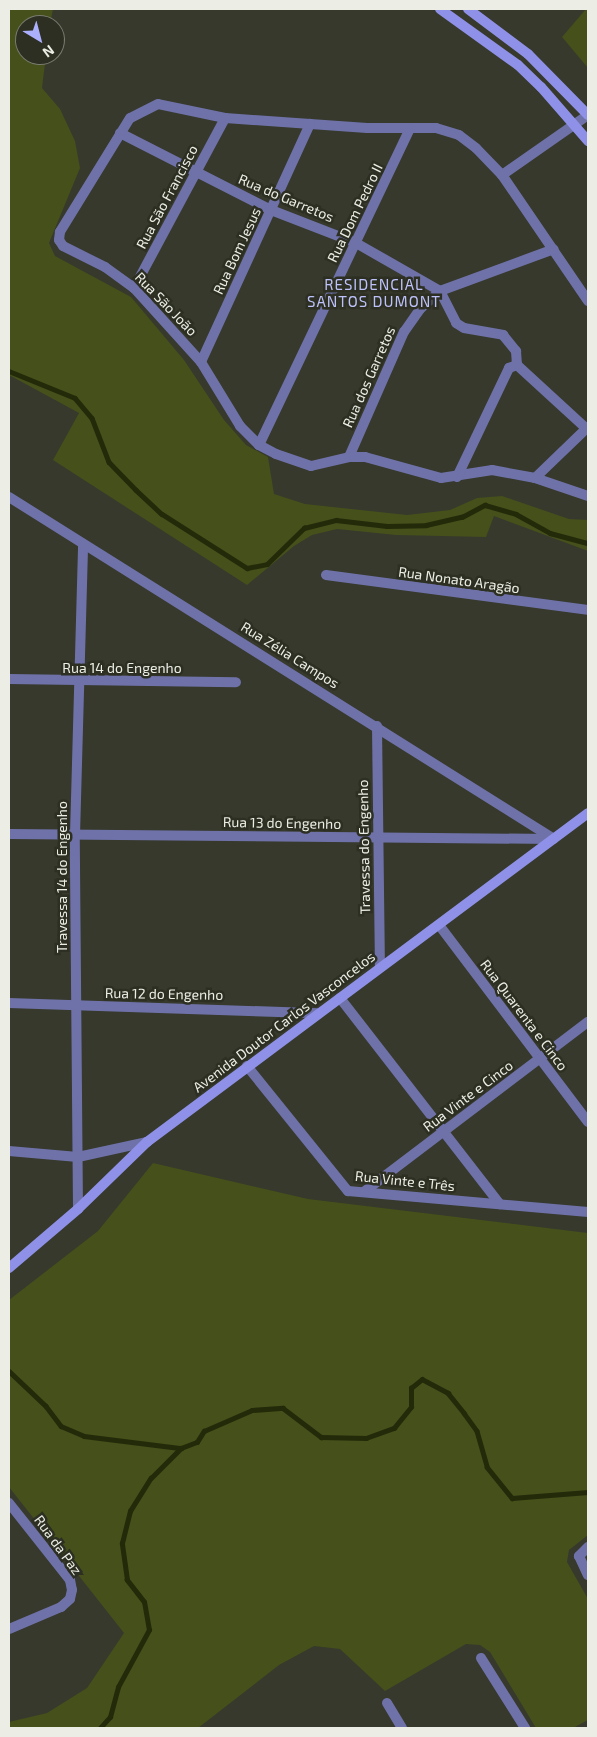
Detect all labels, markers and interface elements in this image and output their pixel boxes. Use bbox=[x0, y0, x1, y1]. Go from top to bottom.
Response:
north arrow bbox=[15, 15, 65, 65]
text: N bbox=[40, 42, 58, 61]
street label: Rua São Francisco bbox=[133, 142, 201, 252]
street label: Rua Dom Pedro II bbox=[324, 161, 386, 265]
street label: Rua do Garretos bbox=[236, 170, 336, 226]
street label: Rua Bom Jesus bbox=[210, 205, 264, 297]
street label: Rua São João bbox=[131, 269, 201, 339]
district label: RESIDENCIAL SANTOS DUMONT bbox=[305, 275, 443, 310]
street label: Rua dos Garretos bbox=[339, 324, 399, 430]
street label: Rua Nonato Aragão bbox=[397, 563, 521, 597]
street label: Rua Zélia Campos bbox=[238, 618, 342, 692]
street label: Rua 14 do Engenho bbox=[62, 660, 182, 676]
street label: Travessa do Engenho bbox=[354, 780, 374, 914]
street label: Travessa 14 do Engenho bbox=[54, 801, 70, 953]
street label: Rua 13 do Engenho bbox=[223, 814, 341, 832]
street label: Avenida Doutor Carlos Vasconcelos bbox=[190, 948, 378, 1096]
street label: Rua Quarenta e Cinco bbox=[477, 956, 571, 1074]
street label: Rua 12 do Engenho bbox=[105, 985, 223, 1003]
street label: Rua Vinte e Cinco bbox=[420, 1057, 516, 1135]
street label: Rua Vinte e Três bbox=[354, 1167, 456, 1195]
street label: Rua da Paz bbox=[31, 1512, 85, 1578]

